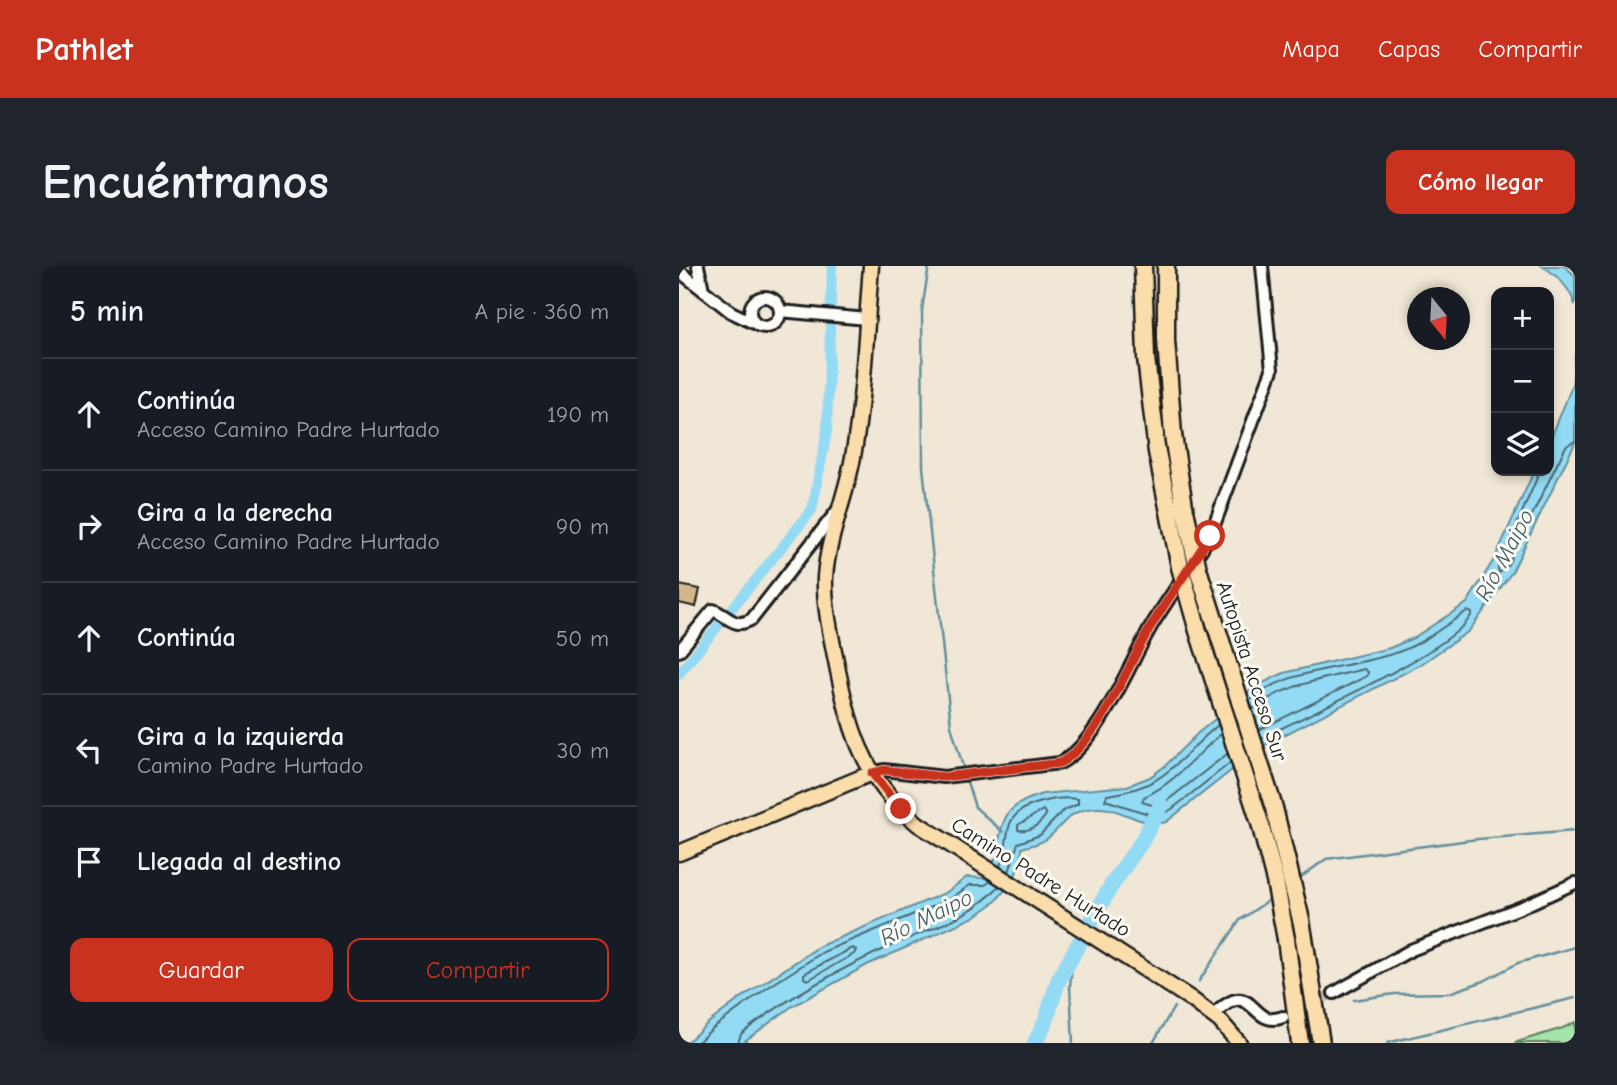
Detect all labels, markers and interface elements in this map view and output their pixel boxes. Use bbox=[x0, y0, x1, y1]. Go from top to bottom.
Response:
text: Pathlet bbox=[35, 30, 133, 68]
text: Mapa bbox=[1282, 35, 1340, 63]
text: Capas bbox=[1378, 35, 1440, 63]
text: Compartir bbox=[1478, 35, 1582, 63]
button: Cómo llegar bbox=[1386, 150, 1575, 214]
text: Encuéntranos bbox=[42, 154, 329, 210]
north arrow bbox=[1407, 287, 1470, 350]
map controls bbox=[1491, 287, 1554, 476]
button: + bbox=[1491, 287, 1554, 350]
text: 5 min bbox=[70, 294, 144, 329]
text: A pie · 360 m bbox=[475, 298, 609, 325]
button: − bbox=[1491, 350, 1554, 413]
text: Continúa bbox=[137, 386, 236, 416]
icon: ahead bbox=[70, 395, 108, 433]
text: 190 m bbox=[547, 401, 609, 428]
button: layers bbox=[1491, 413, 1554, 476]
text: Acceso Camino Padre Hurtado bbox=[137, 416, 440, 443]
text: Gira a la derecha bbox=[137, 498, 333, 528]
water label: Río Maipo bbox=[1469, 505, 1540, 606]
icon: right bbox=[70, 507, 108, 545]
text: 90 m bbox=[556, 513, 609, 540]
route start bbox=[1194, 520, 1225, 551]
text: Acceso Camino Padre Hurtado bbox=[137, 528, 440, 555]
street label: Autopista Acceso Sur bbox=[1212, 578, 1293, 765]
icon: ahead bbox=[70, 619, 108, 657]
text: Continúa bbox=[137, 623, 236, 653]
text: 50 m bbox=[556, 625, 609, 652]
text: Gira a la izquierda bbox=[137, 722, 344, 752]
icon: left bbox=[70, 731, 108, 769]
text: 30 m bbox=[557, 737, 609, 764]
text: Camino Padre Hurtado bbox=[137, 752, 363, 779]
route end bbox=[885, 793, 916, 824]
street label: Camino Padre Hurtado bbox=[947, 812, 1135, 942]
icon: arrive bbox=[70, 843, 108, 881]
text: Llegada al destino bbox=[137, 847, 341, 877]
water label: Río Maipo bbox=[876, 883, 977, 951]
button: Guardar bbox=[70, 938, 333, 1002]
button: Compartir bbox=[347, 938, 609, 1002]

